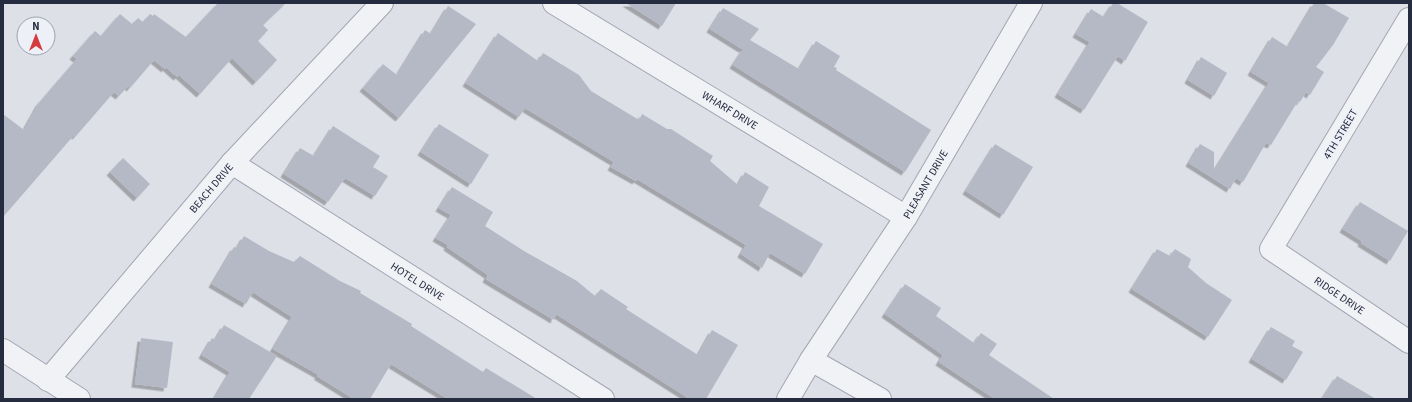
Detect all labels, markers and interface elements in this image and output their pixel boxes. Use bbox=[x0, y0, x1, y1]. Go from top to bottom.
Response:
north arrow bbox=[16, 16, 56, 56]
text: N bbox=[32, 19, 40, 34]
street label: WHARF DRIVE bbox=[699, 88, 761, 133]
street label: 4TH STREET bbox=[1320, 106, 1361, 162]
street label: PLEASANT DRIVE bbox=[899, 147, 952, 222]
street label: BEACH DRIVE bbox=[186, 160, 237, 216]
street label: HOTEL DRIVE bbox=[388, 259, 447, 304]
street label: RIDGE DRIVE bbox=[1311, 273, 1368, 318]

